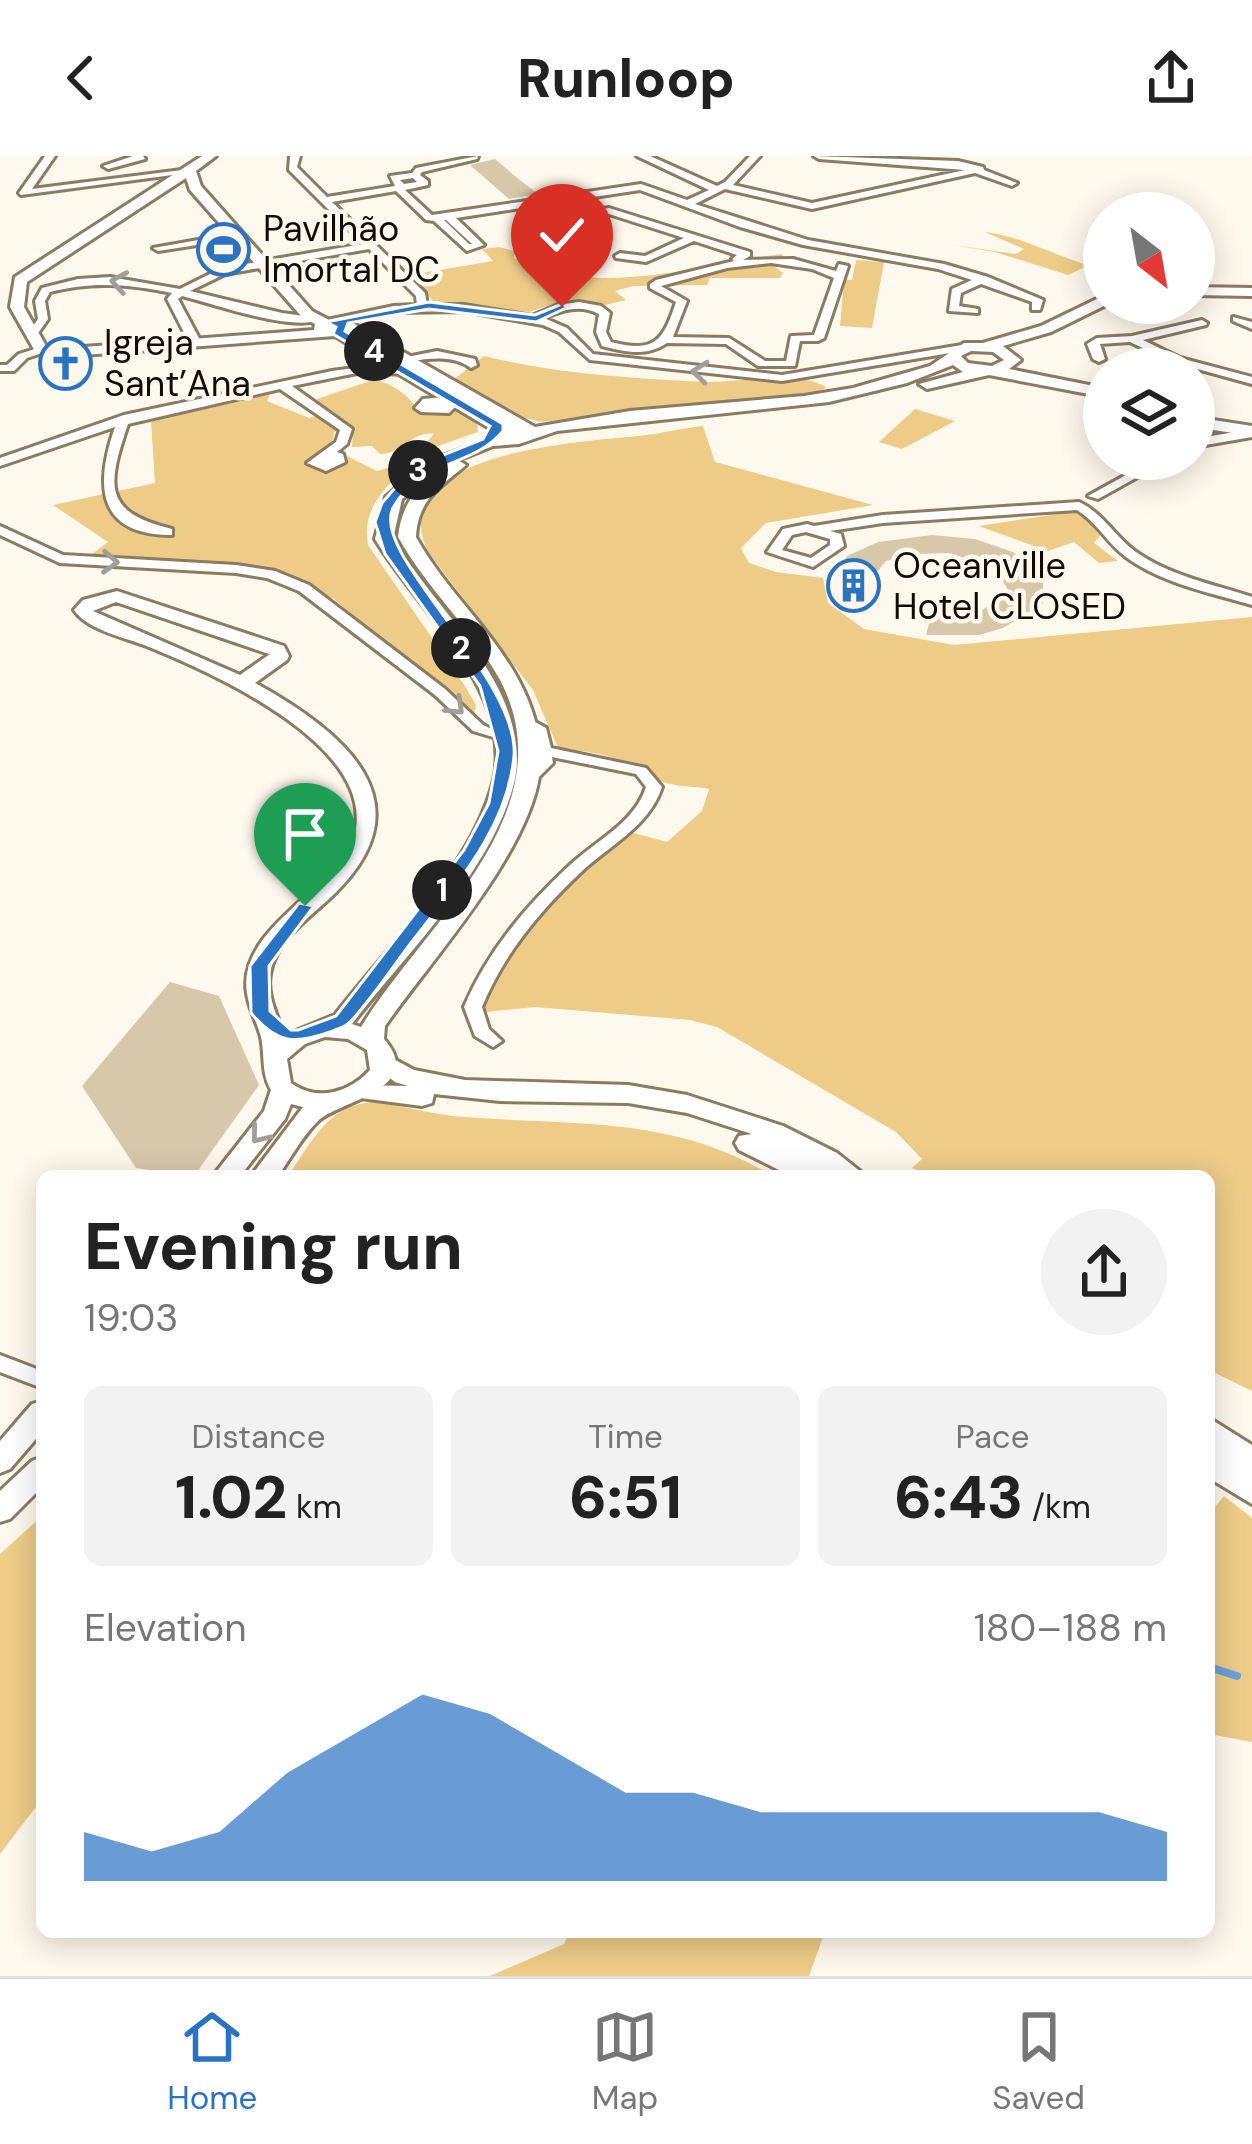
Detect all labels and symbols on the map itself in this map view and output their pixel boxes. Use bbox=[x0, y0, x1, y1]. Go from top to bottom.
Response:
pin bbox=[511, 184, 613, 307]
north arrow bbox=[1083, 192, 1215, 324]
place label: Pavilhão Imortal DC bbox=[263, 205, 440, 293]
sports icon: Pavilhão Imortal DC bbox=[196, 221, 252, 277]
one-way arrow bbox=[110, 270, 130, 295]
place label: Igreja Sant’Ana bbox=[104, 319, 251, 407]
pin: 4 bbox=[344, 321, 404, 381]
church icon: Igreja Sant’Ana bbox=[37, 335, 93, 391]
one-way arrow bbox=[690, 360, 709, 385]
pin: 3 bbox=[388, 440, 448, 500]
place label: Oceanville Hotel CLOSED bbox=[893, 542, 1126, 630]
one-way arrow bbox=[101, 549, 120, 575]
building icon: Oceanville Hotel CLOSED bbox=[826, 558, 882, 614]
pin: 2 bbox=[431, 618, 491, 678]
one-way arrow bbox=[442, 692, 463, 714]
pin bbox=[254, 783, 356, 906]
pin: 1 bbox=[412, 860, 472, 920]
one-way arrow bbox=[252, 1121, 273, 1143]

